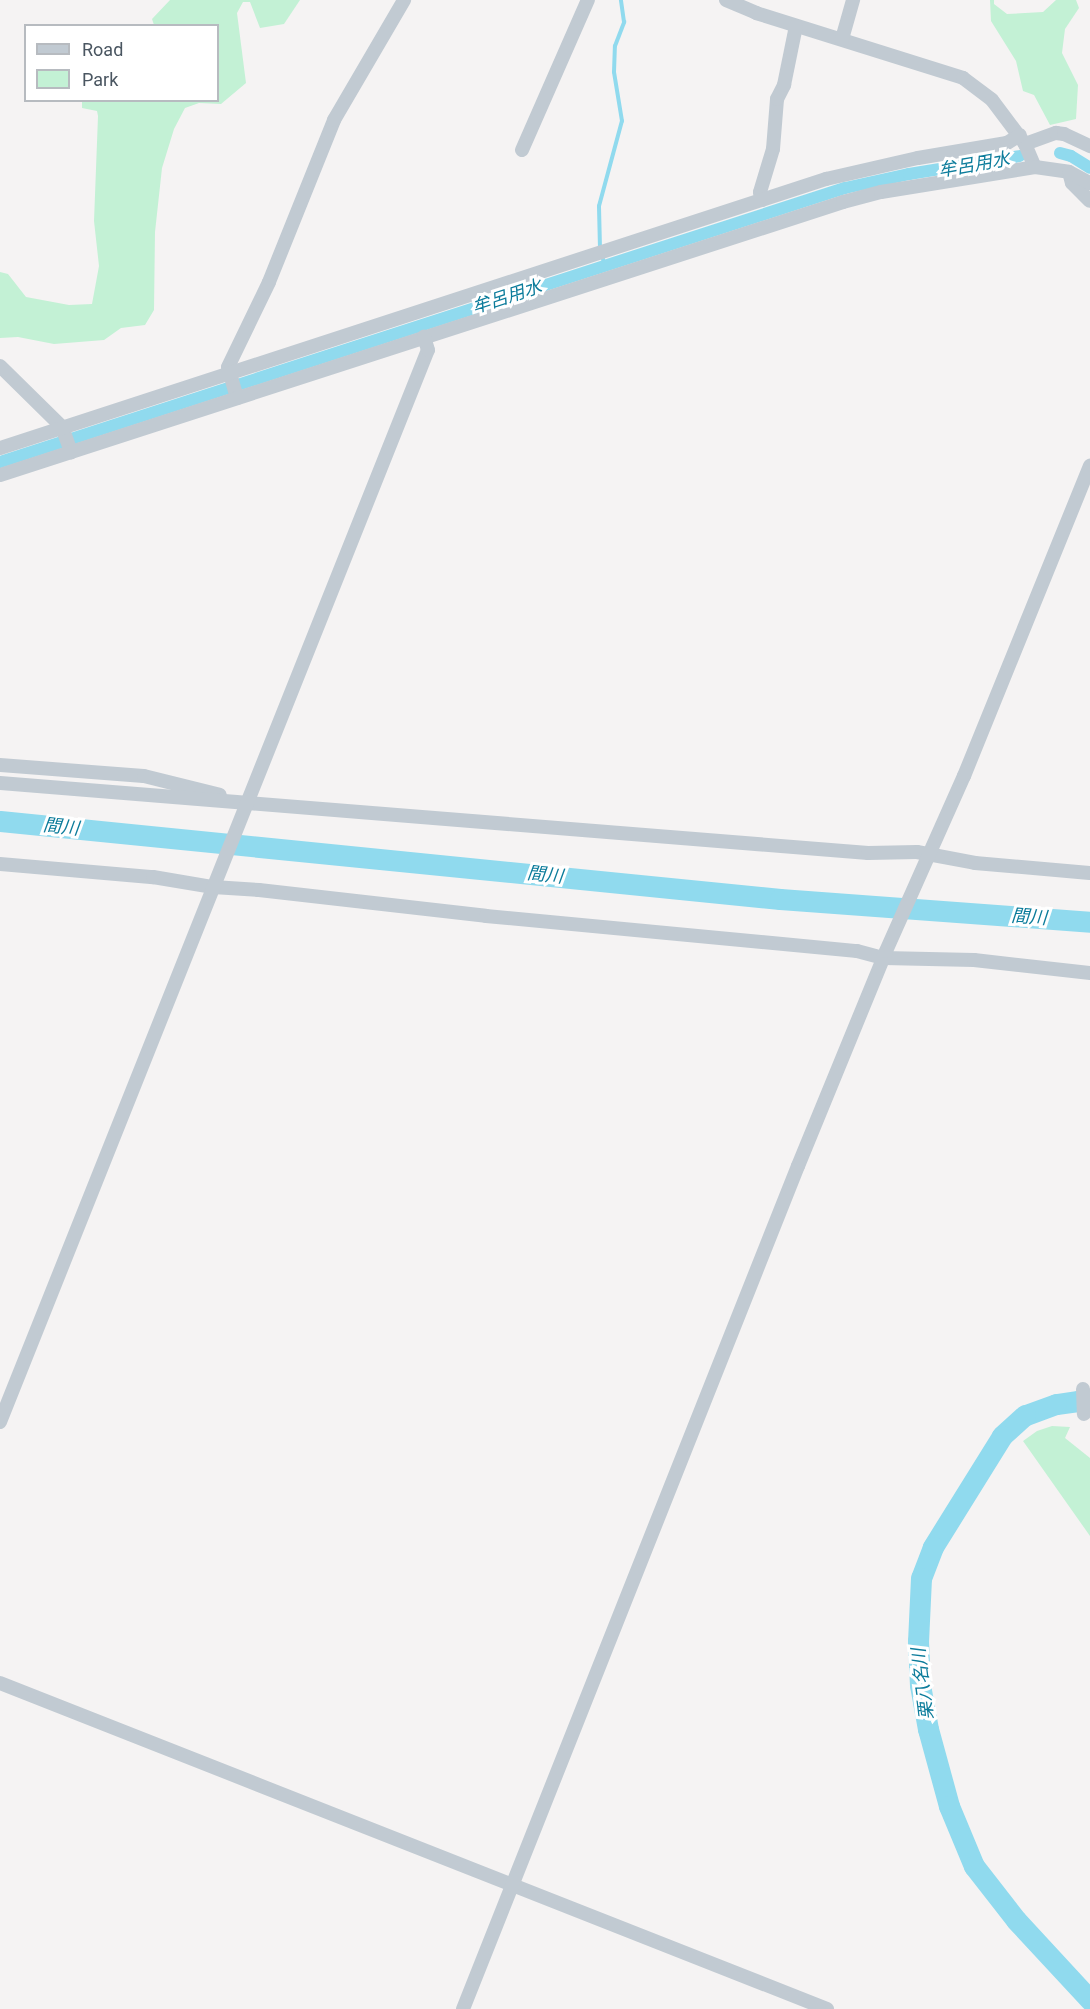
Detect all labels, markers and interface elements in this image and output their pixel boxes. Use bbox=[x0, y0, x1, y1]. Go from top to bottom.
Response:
legend bbox=[24, 24, 219, 102]
text: Road bbox=[82, 39, 123, 60]
text: Park bbox=[82, 69, 118, 90]
water label: 牟呂用水 bbox=[937, 148, 1011, 182]
water label: 牟呂用水 bbox=[469, 276, 545, 318]
water label: 間川 bbox=[42, 814, 80, 840]
water label: 間川 bbox=[526, 862, 564, 888]
water label: 間川 bbox=[1010, 905, 1048, 929]
water label: 栗八名川 bbox=[908, 1647, 938, 1721]

